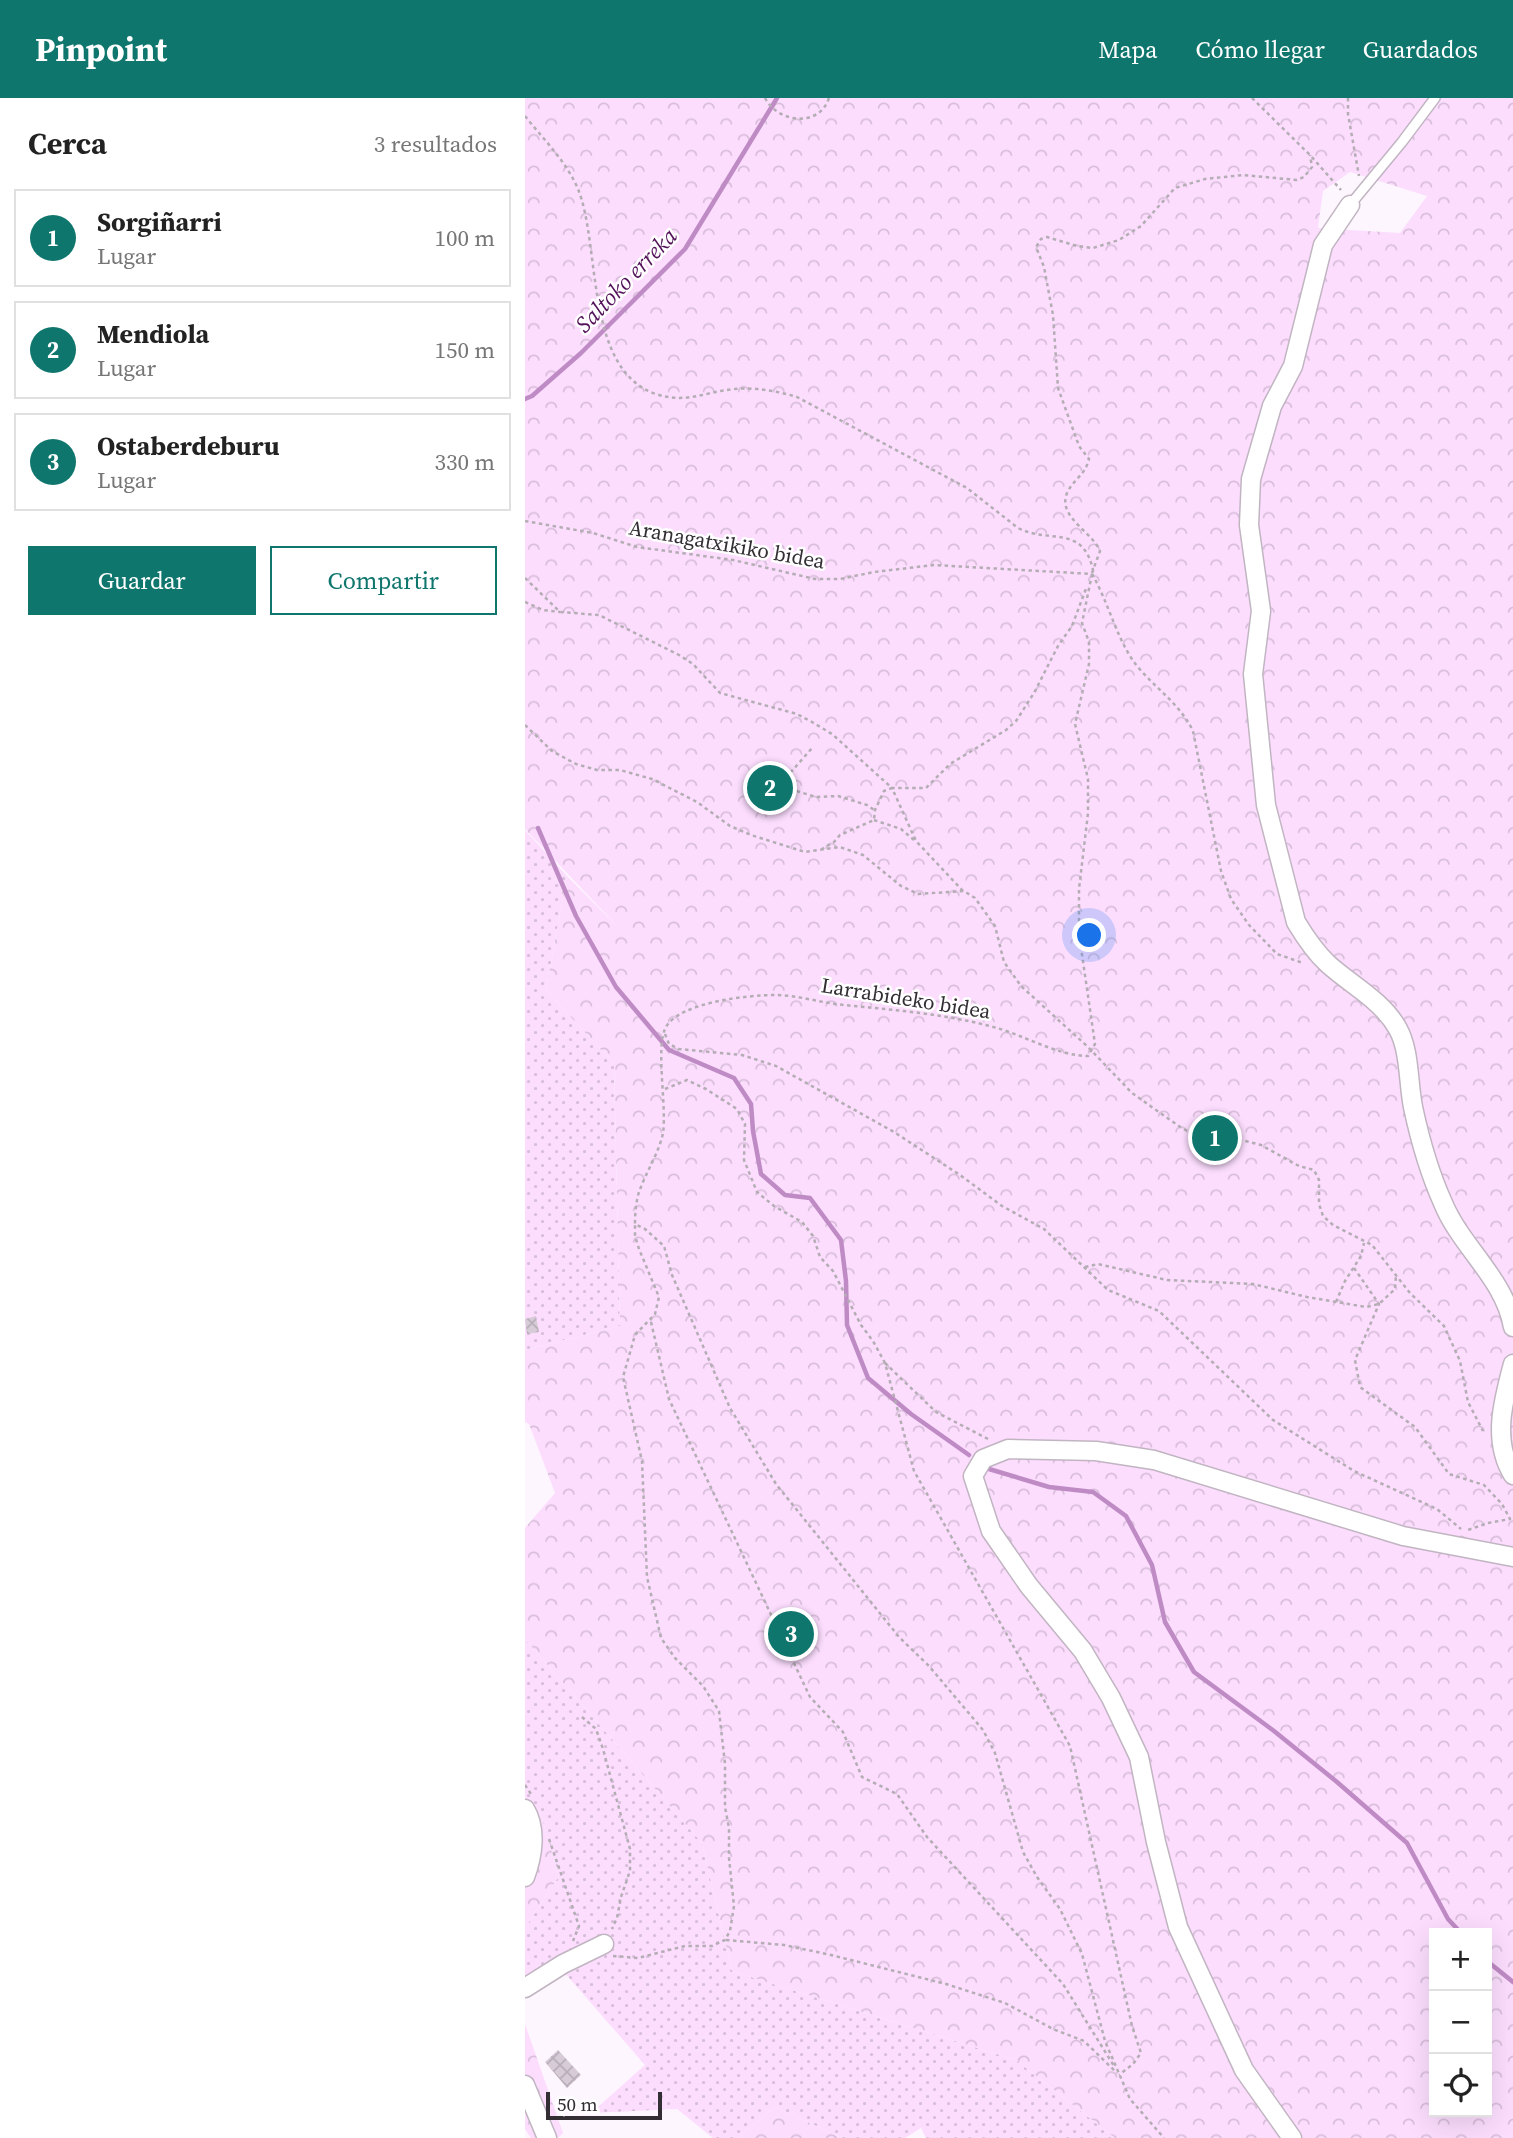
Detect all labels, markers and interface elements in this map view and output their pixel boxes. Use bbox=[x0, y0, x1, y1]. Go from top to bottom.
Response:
text: Pinpoint bbox=[35, 27, 167, 72]
text: Mapa bbox=[1098, 33, 1157, 66]
text: Cómo llegar bbox=[1195, 33, 1325, 66]
text: Guardados bbox=[1363, 33, 1478, 66]
text: Cerca bbox=[28, 123, 107, 164]
text: 3 resultados bbox=[374, 128, 497, 160]
text: Sorgiñarri bbox=[97, 204, 222, 240]
water label: Saltoko erreka bbox=[568, 221, 684, 339]
text: 1 bbox=[47, 222, 59, 254]
text: 100 m bbox=[434, 222, 495, 254]
text: Lugar bbox=[97, 240, 156, 272]
text: Mendiola bbox=[97, 316, 209, 352]
text: 2 bbox=[47, 334, 59, 366]
text: 150 m bbox=[434, 334, 495, 366]
text: Lugar bbox=[97, 352, 156, 384]
text: Ostaberdeburu bbox=[97, 428, 279, 464]
text: 3 bbox=[47, 446, 59, 478]
text: 330 m bbox=[434, 446, 495, 478]
text: Lugar bbox=[97, 464, 156, 496]
street label: Aranagatxikiko bidea bbox=[627, 512, 827, 576]
button: Guardar bbox=[28, 546, 256, 615]
button: Compartir bbox=[270, 546, 497, 615]
pin: 2 bbox=[747, 762, 793, 814]
your location bbox=[1072, 918, 1106, 952]
street label: Larrabideko bidea bbox=[819, 970, 993, 1026]
pin: 1 bbox=[1192, 1112, 1238, 1164]
pin: 3 bbox=[768, 1608, 814, 1660]
map controls bbox=[1429, 1928, 1492, 2117]
button: + bbox=[1429, 1928, 1492, 1991]
button: − bbox=[1429, 1991, 1492, 2054]
button: locate bbox=[1429, 2054, 1492, 2117]
scale bar bbox=[546, 2089, 661, 2121]
text: 50 m bbox=[557, 2091, 598, 2117]

